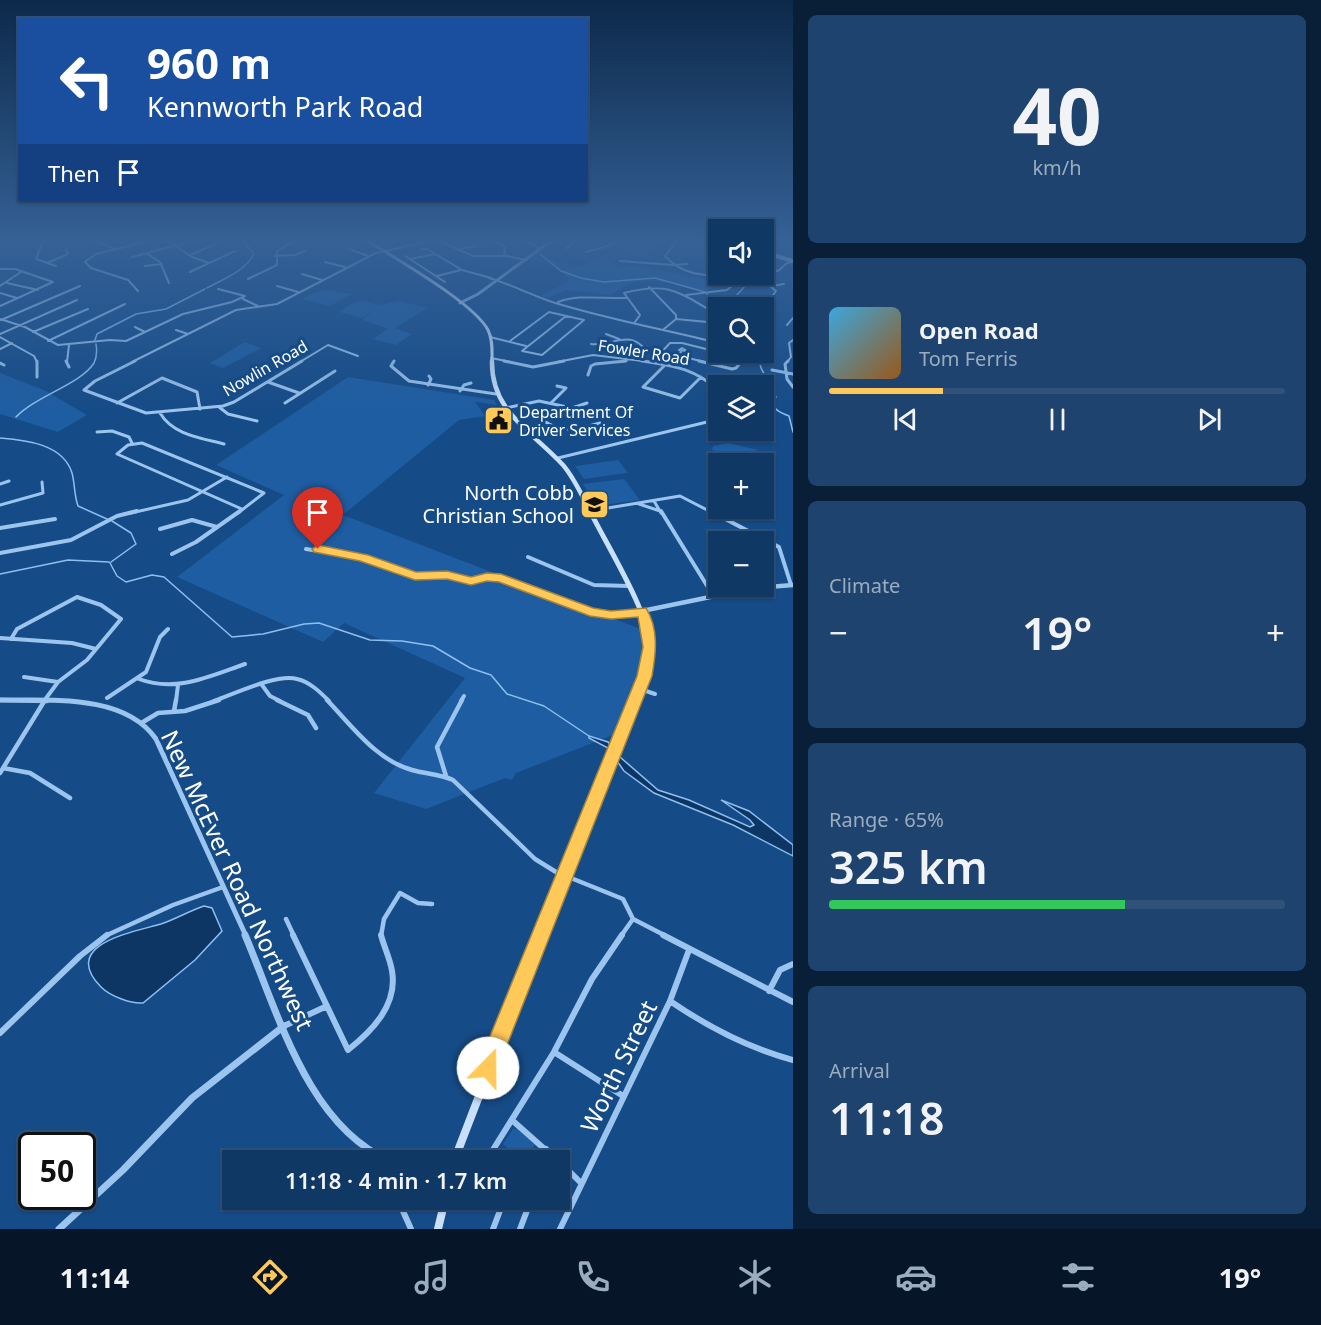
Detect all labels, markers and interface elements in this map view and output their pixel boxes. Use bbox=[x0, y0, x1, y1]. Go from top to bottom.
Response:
text: 960 m bbox=[147, 34, 271, 91]
icon: left bbox=[48, 42, 126, 120]
text: 40 bbox=[1012, 62, 1102, 168]
text: Kennworth Park Road bbox=[147, 88, 423, 125]
text: km/h bbox=[1032, 154, 1082, 181]
icon: arrive bbox=[112, 156, 145, 189]
text: Then bbox=[48, 158, 100, 188]
map controls bbox=[708, 219, 774, 597]
button: sound bbox=[708, 219, 774, 285]
button: search bbox=[708, 297, 774, 363]
text: Open Road bbox=[919, 315, 1039, 345]
street label: Fowler Road bbox=[597, 334, 691, 370]
street label: Nowlin Road bbox=[218, 335, 312, 401]
text: Tom Ferris bbox=[919, 345, 1018, 372]
button: layers bbox=[708, 375, 774, 441]
place label: Department Of Driver Services bbox=[519, 401, 634, 441]
icon: previous bbox=[889, 403, 922, 436]
icon: pause bbox=[1041, 403, 1074, 436]
icon: next bbox=[1193, 403, 1226, 436]
public building icon: Department Of Driver Services bbox=[482, 405, 514, 437]
button: + bbox=[708, 453, 774, 519]
place label: North Cobb Christian School bbox=[423, 479, 574, 529]
pin bbox=[292, 487, 343, 549]
school or university icon: North Cobb Christian School bbox=[579, 488, 611, 520]
icon: arrive bbox=[301, 496, 334, 529]
button: − bbox=[708, 531, 774, 597]
text: Climate bbox=[829, 572, 900, 599]
text: 19° bbox=[1022, 602, 1092, 663]
text: − bbox=[829, 610, 848, 655]
text: + bbox=[1266, 610, 1285, 655]
street label: New McEver Road Northwest bbox=[154, 725, 322, 1036]
text: Range · 65% bbox=[829, 806, 944, 833]
text: 325 km bbox=[829, 836, 988, 897]
street label: Worth Street bbox=[572, 994, 664, 1138]
position arrow bbox=[456, 1036, 520, 1100]
text: Arrival bbox=[829, 1057, 890, 1084]
text: 11:18 bbox=[829, 1087, 944, 1148]
speed limit sign: 50 bbox=[18, 1132, 96, 1210]
text: 11:18 · 4 min · 1.7 km bbox=[285, 1165, 507, 1195]
icon: directions bbox=[249, 1256, 291, 1298]
icon: music bbox=[411, 1256, 453, 1298]
icon: phone bbox=[572, 1256, 614, 1298]
icon: climate bbox=[734, 1256, 776, 1298]
icon: car bbox=[895, 1256, 937, 1298]
icon: filters bbox=[1057, 1256, 1099, 1298]
text: 11:14 bbox=[60, 1259, 129, 1296]
text: 19° bbox=[1219, 1259, 1261, 1296]

